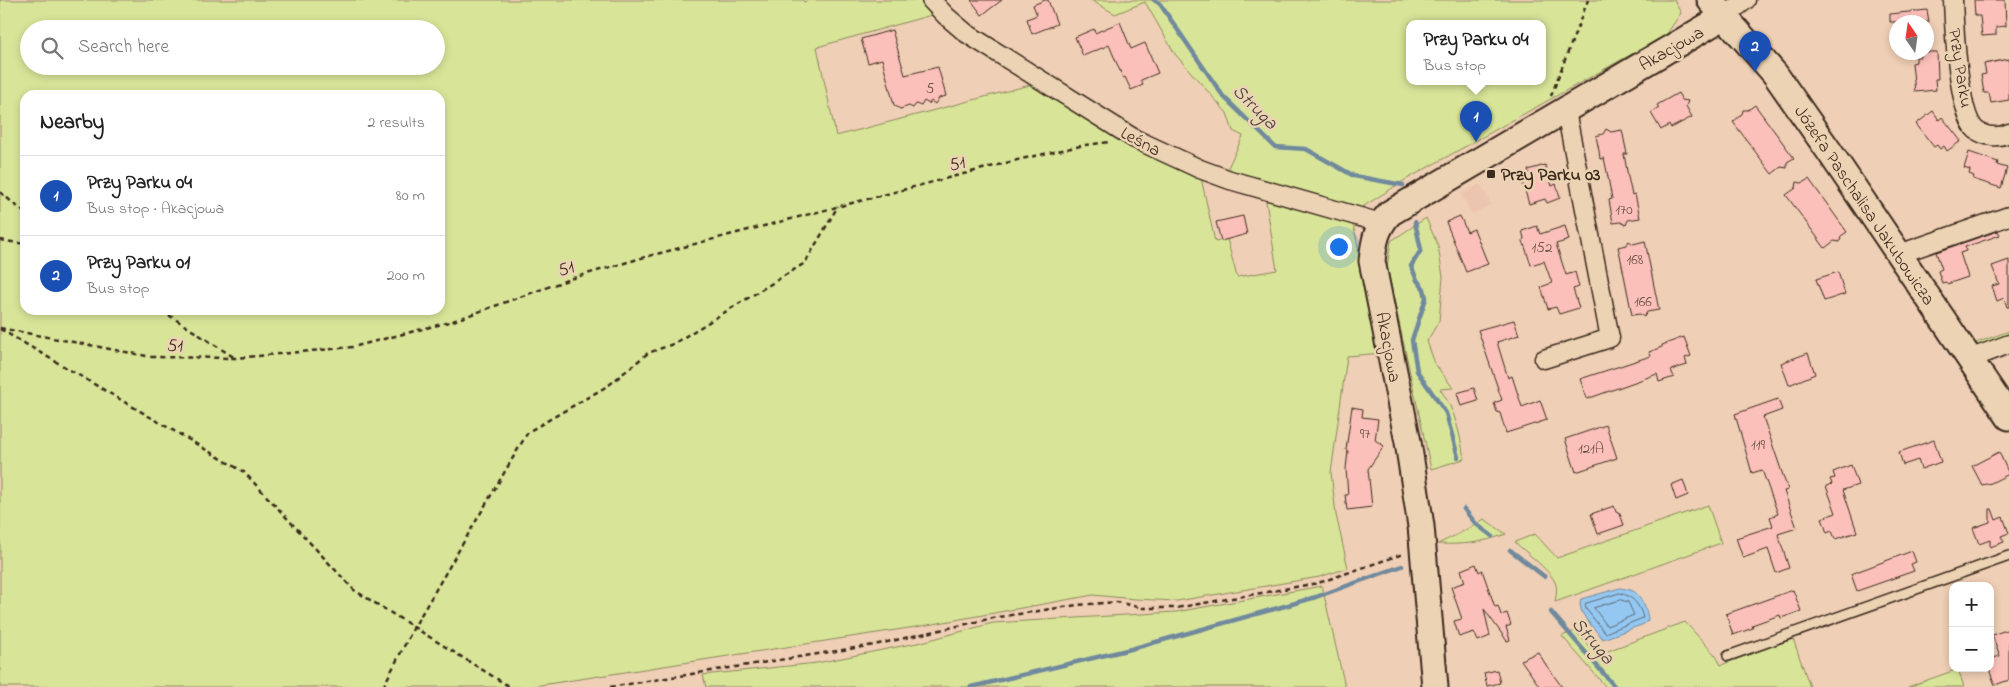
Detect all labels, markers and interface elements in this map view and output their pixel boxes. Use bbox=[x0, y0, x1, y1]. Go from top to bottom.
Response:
north arrow bbox=[1889, 15, 1934, 60]
search box bbox=[20, 20, 445, 75]
popup bbox=[1406, 20, 1546, 85]
street label: Akacjowa bbox=[1635, 21, 1709, 79]
text: Przy Parku 04 bbox=[1424, 27, 1528, 54]
street label: Przy Parku bbox=[1940, 27, 1978, 110]
pin: 2 bbox=[1739, 31, 1771, 72]
icon: search bbox=[38, 34, 66, 62]
text: Search here bbox=[78, 34, 169, 61]
text: Bus stop bbox=[1424, 54, 1486, 78]
house number: 5 bbox=[926, 78, 935, 100]
water label: Struga bbox=[1225, 79, 1283, 138]
pin: 1 bbox=[1460, 101, 1492, 142]
street label: Józefa Paschalisa Jakubowicza bbox=[1787, 101, 1940, 311]
text: Nearby bbox=[40, 108, 104, 138]
text: 2 results bbox=[367, 111, 425, 135]
street label: Leśna bbox=[1115, 121, 1165, 164]
street label: 51 bbox=[947, 150, 969, 179]
place label: Przy Parku 03 bbox=[1501, 163, 1601, 190]
marker: Przy Parku 03 bbox=[1485, 168, 1497, 180]
text: Przy Parku 04 bbox=[87, 170, 192, 197]
text: 1 bbox=[53, 184, 59, 208]
text: 80 m bbox=[396, 184, 425, 208]
text: Bus stop · Akacjowa bbox=[87, 197, 224, 221]
house number: 170 bbox=[1615, 199, 1633, 221]
your location bbox=[1326, 234, 1352, 260]
house number: 152 bbox=[1532, 237, 1553, 259]
house number: 168 bbox=[1627, 249, 1644, 271]
text: Przy Parku 01 bbox=[87, 250, 190, 277]
street label: 51 bbox=[555, 255, 579, 285]
text: 2 bbox=[52, 264, 60, 288]
text: 200 m bbox=[387, 264, 425, 288]
text: Bus stop bbox=[87, 277, 150, 301]
house number: 166 bbox=[1634, 291, 1652, 313]
street label: Akacjowa bbox=[1367, 310, 1407, 385]
street label: 51 bbox=[167, 334, 183, 360]
house number: 97 bbox=[1360, 423, 1370, 445]
house number: 119 bbox=[1751, 434, 1766, 456]
house number: 121A bbox=[1578, 438, 1604, 460]
map controls bbox=[1949, 582, 1994, 672]
button: + bbox=[1949, 582, 1994, 627]
water label: Struga bbox=[1564, 612, 1620, 672]
button: − bbox=[1949, 627, 1994, 672]

